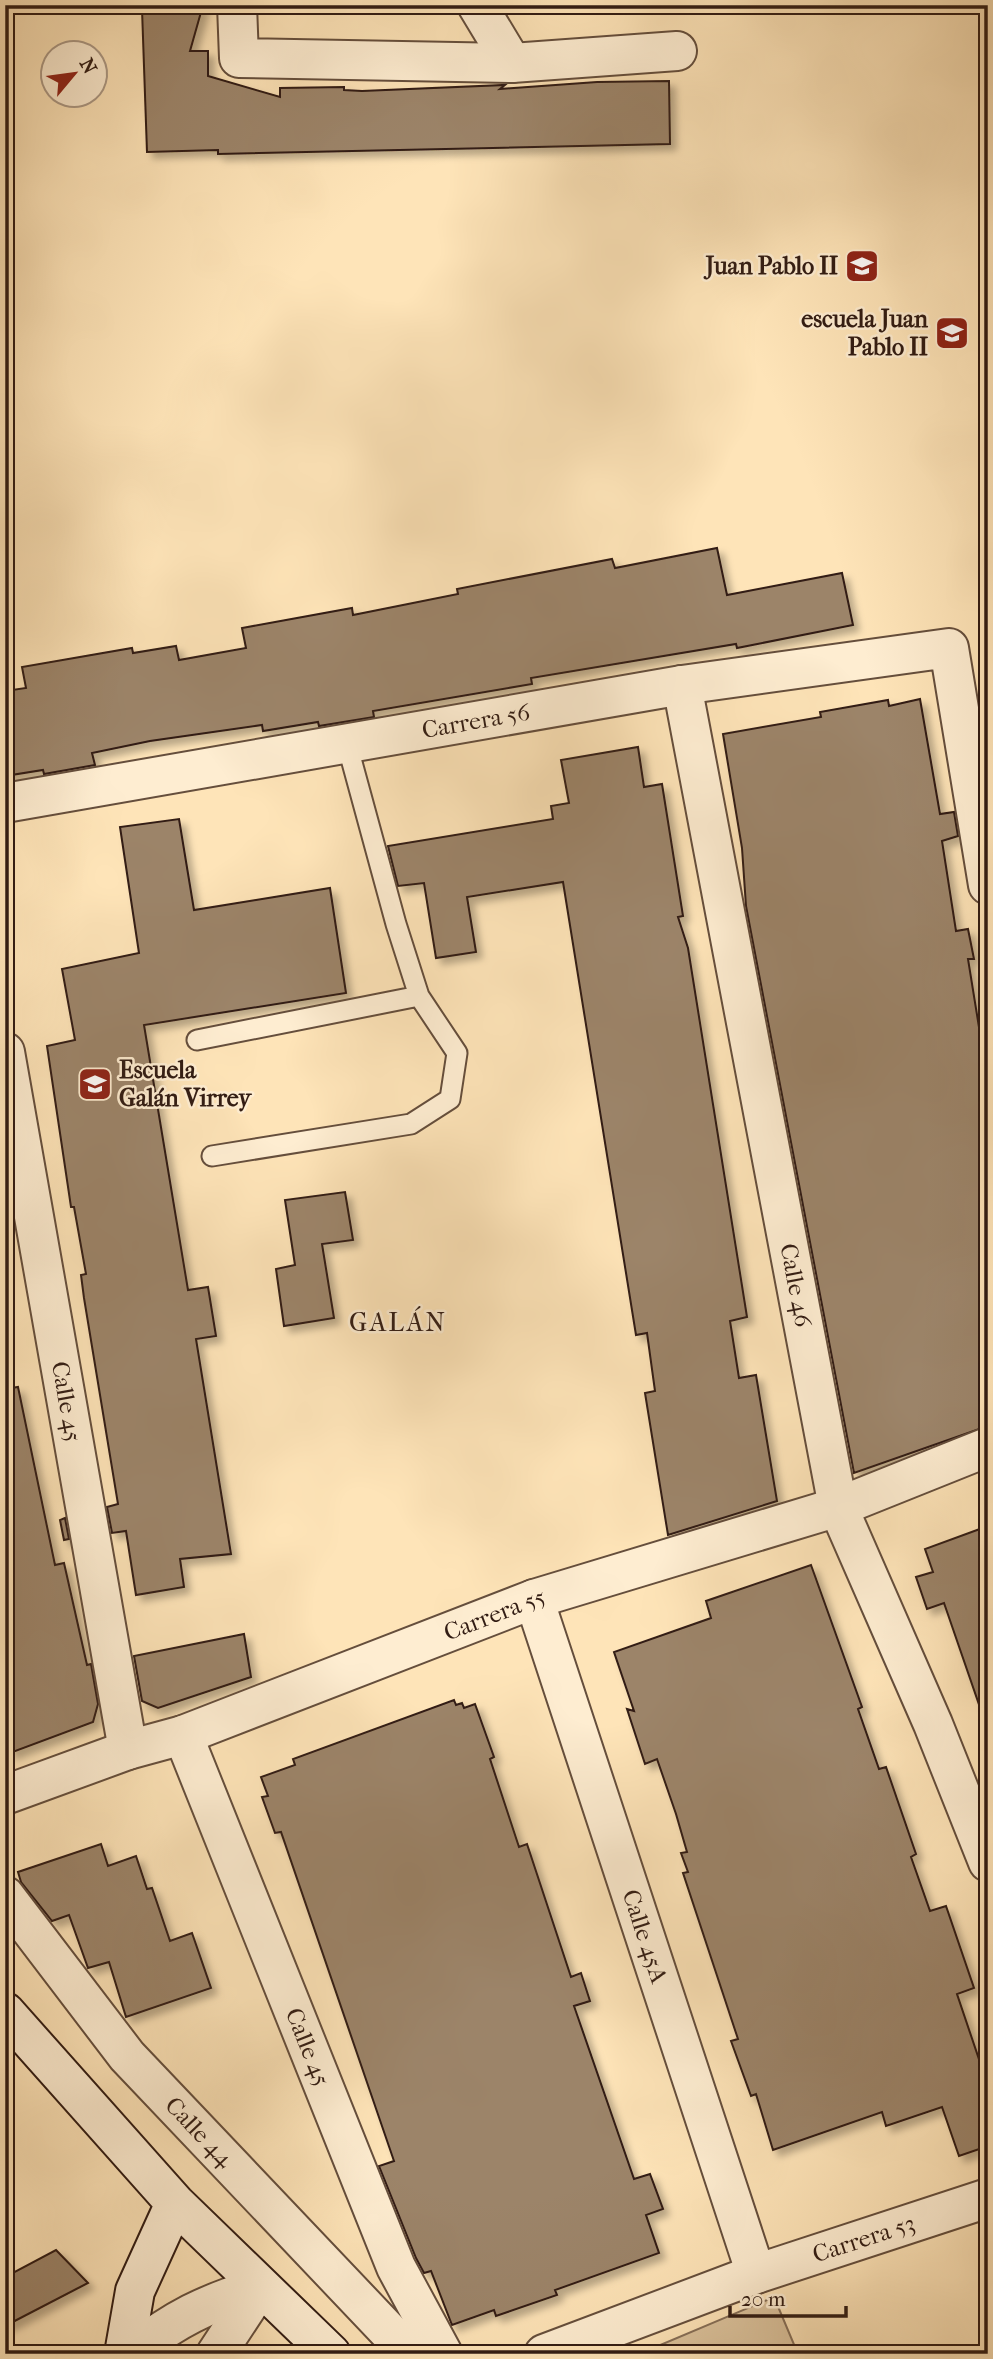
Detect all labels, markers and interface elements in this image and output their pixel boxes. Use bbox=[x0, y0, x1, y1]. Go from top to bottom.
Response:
north arrow bbox=[38, 38, 108, 108]
text: N bbox=[75, 55, 101, 78]
school or university icon: Juan Pablo II bbox=[843, 247, 881, 285]
place label: Juan Pablo II bbox=[703, 252, 839, 280]
place label: escuela Juan Pablo II bbox=[801, 305, 929, 361]
school or university icon: escuela Juan Pablo II bbox=[933, 314, 971, 352]
street label: Carrera 56 bbox=[420, 698, 533, 744]
place label: Escuela Galán Virrey bbox=[119, 1056, 252, 1112]
school or university icon: Escuela Galán Virrey bbox=[76, 1065, 114, 1103]
street label: Calle 46 bbox=[774, 1241, 818, 1330]
district label: GALÁN bbox=[349, 1306, 447, 1338]
street label: Calle 45 bbox=[46, 1359, 87, 1444]
street label: Carrera 55 bbox=[440, 1582, 548, 1647]
street label: Calle 45A bbox=[616, 1886, 673, 1987]
street label: Calle 45 bbox=[280, 2004, 336, 2090]
street label: Calle 44 bbox=[159, 2091, 239, 2173]
street label: Carrera 53 bbox=[809, 2209, 919, 2269]
scale bar bbox=[730, 2275, 846, 2319]
text: 20 m bbox=[741, 2287, 786, 2311]

